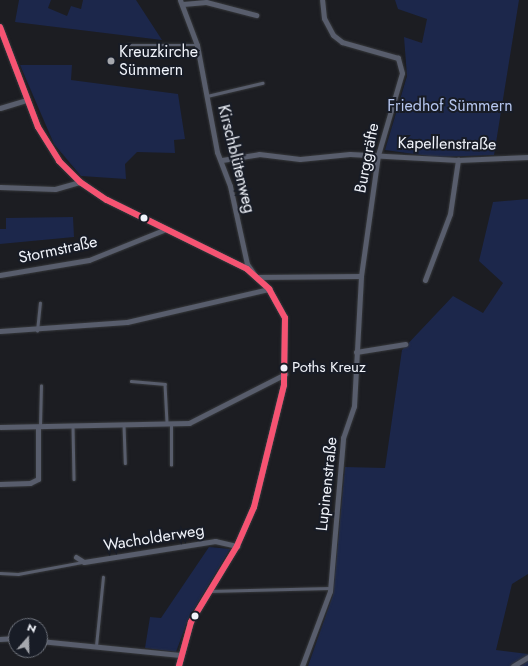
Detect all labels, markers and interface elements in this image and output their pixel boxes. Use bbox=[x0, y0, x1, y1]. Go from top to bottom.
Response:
place label: Kreuzkirche Sümmern bbox=[119, 42, 198, 80]
marker: Kreuzkirche Sümmern bbox=[106, 56, 116, 66]
park label: Friedhof Sümmern bbox=[387, 96, 513, 116]
street label: Kirschblütenweg bbox=[213, 103, 259, 215]
street label: Burggräfte bbox=[351, 121, 383, 195]
street label: Kapellenstraße bbox=[397, 134, 497, 154]
unlabelled marker bbox=[139, 213, 149, 223]
street label: Stormstraße bbox=[17, 232, 99, 268]
place label: Poths Kreuz bbox=[292, 359, 366, 377]
marker: Poths Kreuz bbox=[279, 363, 289, 373]
street label: Lupinenstraße bbox=[313, 436, 341, 532]
street label: Wacholderweg bbox=[102, 521, 206, 555]
unlabelled marker bbox=[190, 611, 200, 621]
north arrow bbox=[8, 618, 48, 658]
text: N bbox=[25, 619, 39, 637]

